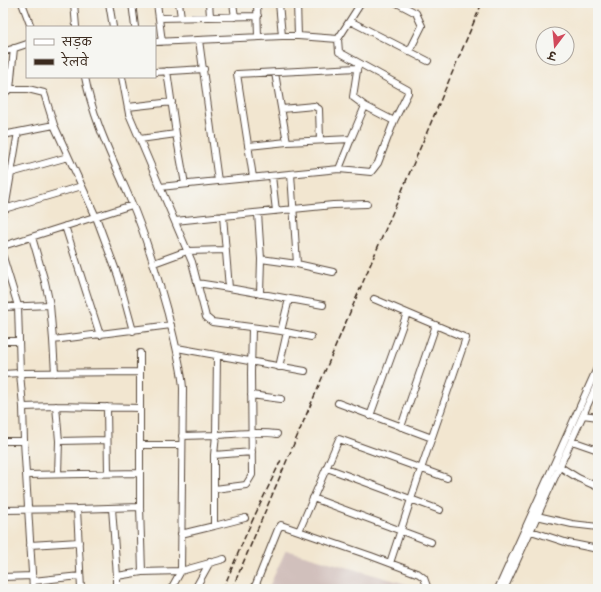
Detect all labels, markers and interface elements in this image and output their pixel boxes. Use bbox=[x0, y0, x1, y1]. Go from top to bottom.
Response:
legend bbox=[26, 26, 156, 78]
north arrow bbox=[535, 26, 575, 66]
text: सड़क bbox=[61, 34, 93, 50]
text: उ bbox=[545, 47, 559, 64]
text: रेलवे bbox=[60, 51, 89, 69]

